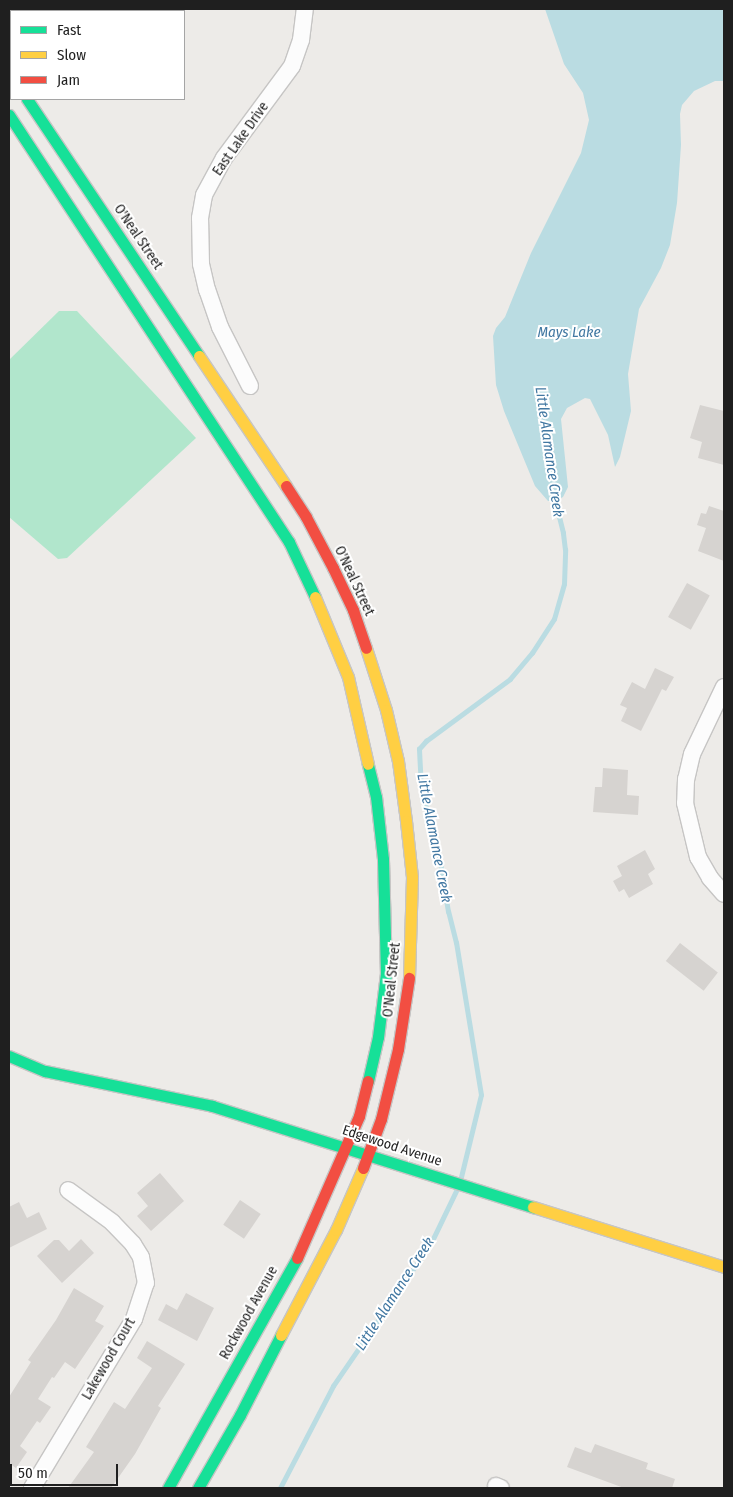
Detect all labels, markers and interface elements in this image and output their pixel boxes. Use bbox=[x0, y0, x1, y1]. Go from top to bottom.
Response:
legend bbox=[10, 10, 185, 100]
text: Fast bbox=[57, 21, 81, 39]
text: Slow bbox=[57, 46, 86, 64]
text: Jam bbox=[57, 71, 80, 89]
street label: East Lake Drive bbox=[209, 99, 273, 179]
street label: O'Neal Street bbox=[110, 201, 166, 273]
water label: Mays Lake bbox=[537, 324, 601, 342]
water label: Little Alamance Creek bbox=[531, 386, 567, 518]
street label: O'Neal Street bbox=[331, 543, 377, 619]
water label: Little Alamance Creek bbox=[413, 772, 455, 904]
street label: O'Neal Street bbox=[380, 942, 404, 1018]
street label: Edgewood Avenue bbox=[340, 1122, 444, 1170]
water label: Little Alamance Creek bbox=[352, 1234, 438, 1354]
street label: Rockwood Avenue bbox=[216, 1263, 282, 1363]
street label: Lakewood Court bbox=[79, 1315, 139, 1403]
scale bar bbox=[12, 1454, 120, 1486]
text: 50 m bbox=[18, 1464, 48, 1482]

